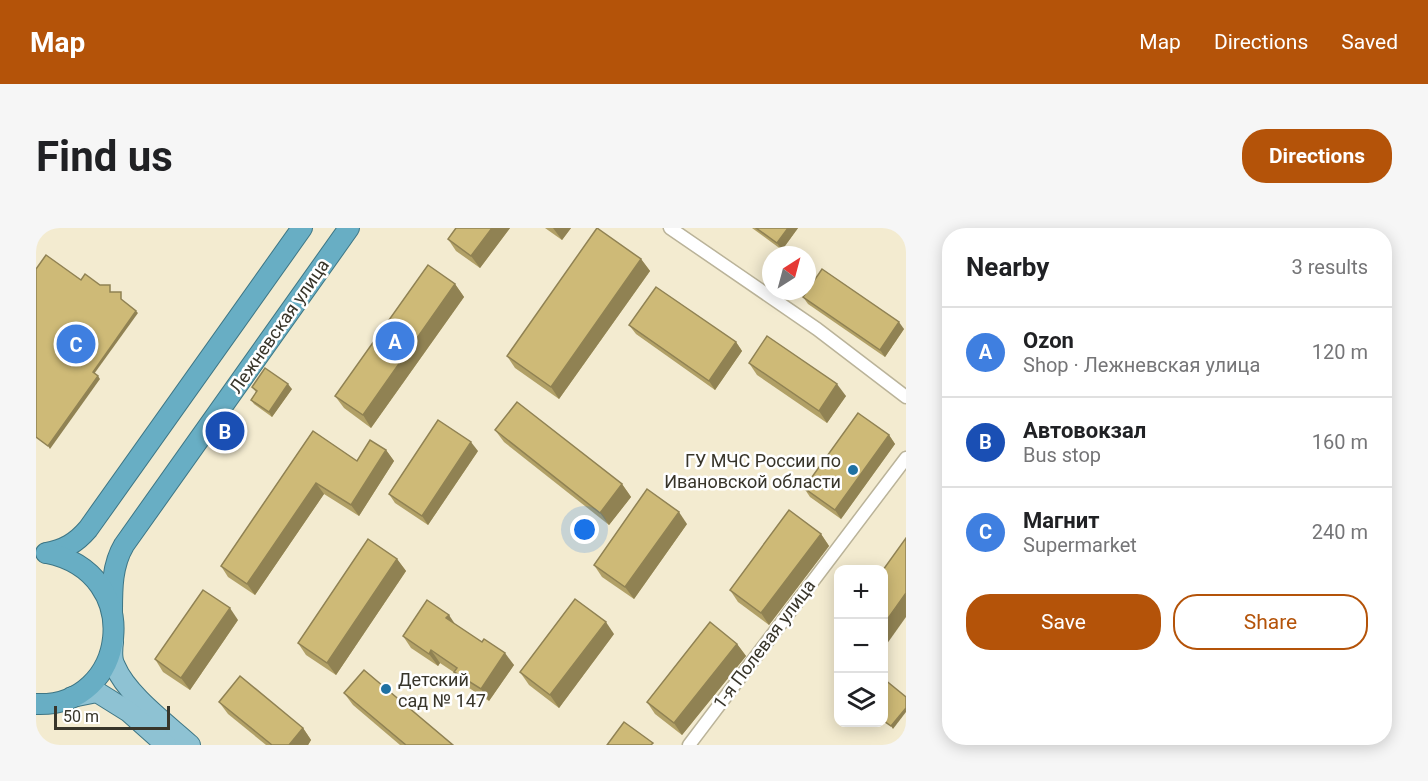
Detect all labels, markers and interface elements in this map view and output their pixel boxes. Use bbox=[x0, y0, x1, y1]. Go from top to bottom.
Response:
text: Map bbox=[30, 26, 85, 59]
text: Map bbox=[1139, 30, 1181, 54]
text: Directions bbox=[1214, 30, 1308, 54]
text: Saved bbox=[1341, 30, 1398, 54]
button: Directions bbox=[1242, 129, 1392, 183]
text: Find us bbox=[36, 132, 173, 181]
north arrow bbox=[762, 246, 816, 300]
text: Nearby bbox=[966, 252, 1049, 282]
street label: Лежневская улица bbox=[225, 255, 333, 397]
text: 3 results bbox=[1292, 255, 1368, 279]
pin: A bbox=[376, 318, 414, 364]
pin: C bbox=[56, 322, 96, 366]
text: Ozon bbox=[1023, 328, 1074, 353]
text: A bbox=[979, 340, 992, 364]
text: 120 m bbox=[1312, 340, 1368, 364]
text: Shop · Лежневская улица bbox=[1023, 353, 1260, 377]
pin: B bbox=[206, 408, 244, 454]
text: Автовокзал bbox=[1023, 418, 1146, 443]
text: B bbox=[979, 430, 992, 454]
text: 160 m bbox=[1312, 430, 1368, 454]
text: Bus stop bbox=[1023, 443, 1101, 467]
place label: ГУ МЧС России по Ивановской области bbox=[664, 450, 841, 492]
marker: ГУ МЧС России по Ивановской области bbox=[846, 463, 860, 477]
text: Магнит bbox=[1023, 508, 1099, 533]
your location bbox=[570, 515, 599, 544]
text: C bbox=[979, 520, 992, 544]
text: 240 m bbox=[1312, 520, 1368, 544]
text: Supermarket bbox=[1023, 533, 1137, 557]
map controls bbox=[834, 565, 888, 727]
button: + bbox=[834, 565, 888, 619]
street label: 1-я Полевая улица bbox=[709, 575, 819, 713]
button: Save bbox=[966, 594, 1161, 650]
button: Share bbox=[1173, 594, 1368, 650]
button: − bbox=[834, 619, 888, 673]
place label: Детский сад № 147 bbox=[398, 669, 486, 711]
button: layers bbox=[834, 673, 888, 727]
marker: Детский сад № 147 bbox=[379, 682, 393, 696]
scale bar bbox=[54, 703, 170, 730]
text: 50 m bbox=[63, 707, 99, 726]

